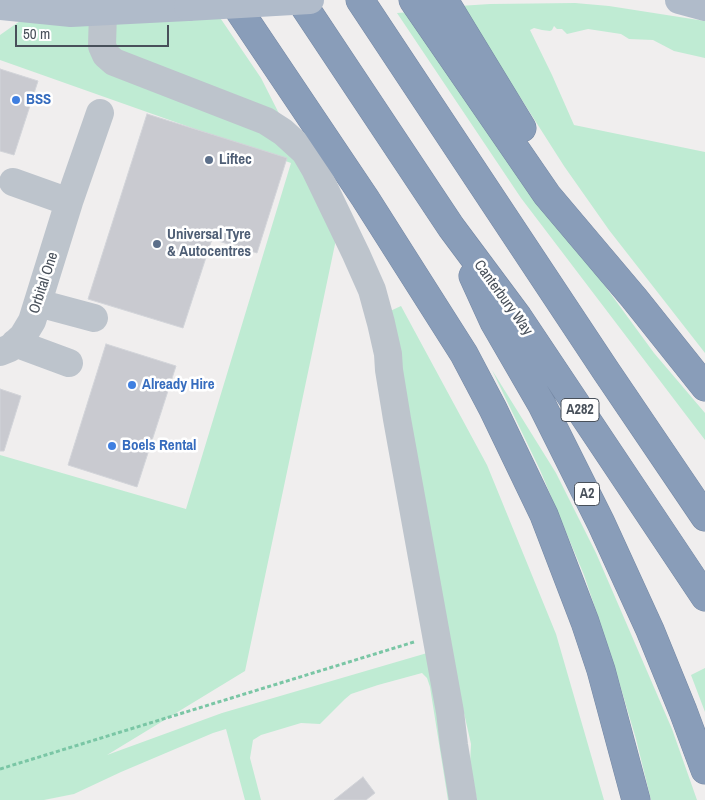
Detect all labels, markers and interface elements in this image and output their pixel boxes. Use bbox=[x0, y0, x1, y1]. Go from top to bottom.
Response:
scale bar bbox=[18, 15, 171, 47]
text: 50 m bbox=[23, 23, 50, 44]
place label: BSS bbox=[26, 91, 51, 109]
marker: BSS bbox=[10, 94, 22, 106]
place label: Liftec bbox=[219, 151, 252, 169]
marker: Liftec bbox=[203, 154, 215, 166]
place label: Universal Tyre & Autocentres bbox=[167, 226, 251, 261]
marker: Universal Tyre & Autocentres bbox=[151, 238, 163, 250]
street label: Orbital One bbox=[26, 250, 62, 316]
street label: Canterbury Way bbox=[470, 257, 536, 339]
place label: Already Hire bbox=[142, 376, 214, 394]
marker: Already Hire bbox=[126, 379, 138, 391]
road number: A282 bbox=[561, 398, 599, 422]
place label: Boels Rental bbox=[122, 437, 197, 455]
marker: Boels Rental bbox=[106, 440, 118, 452]
road number: A2 bbox=[574, 482, 600, 506]

